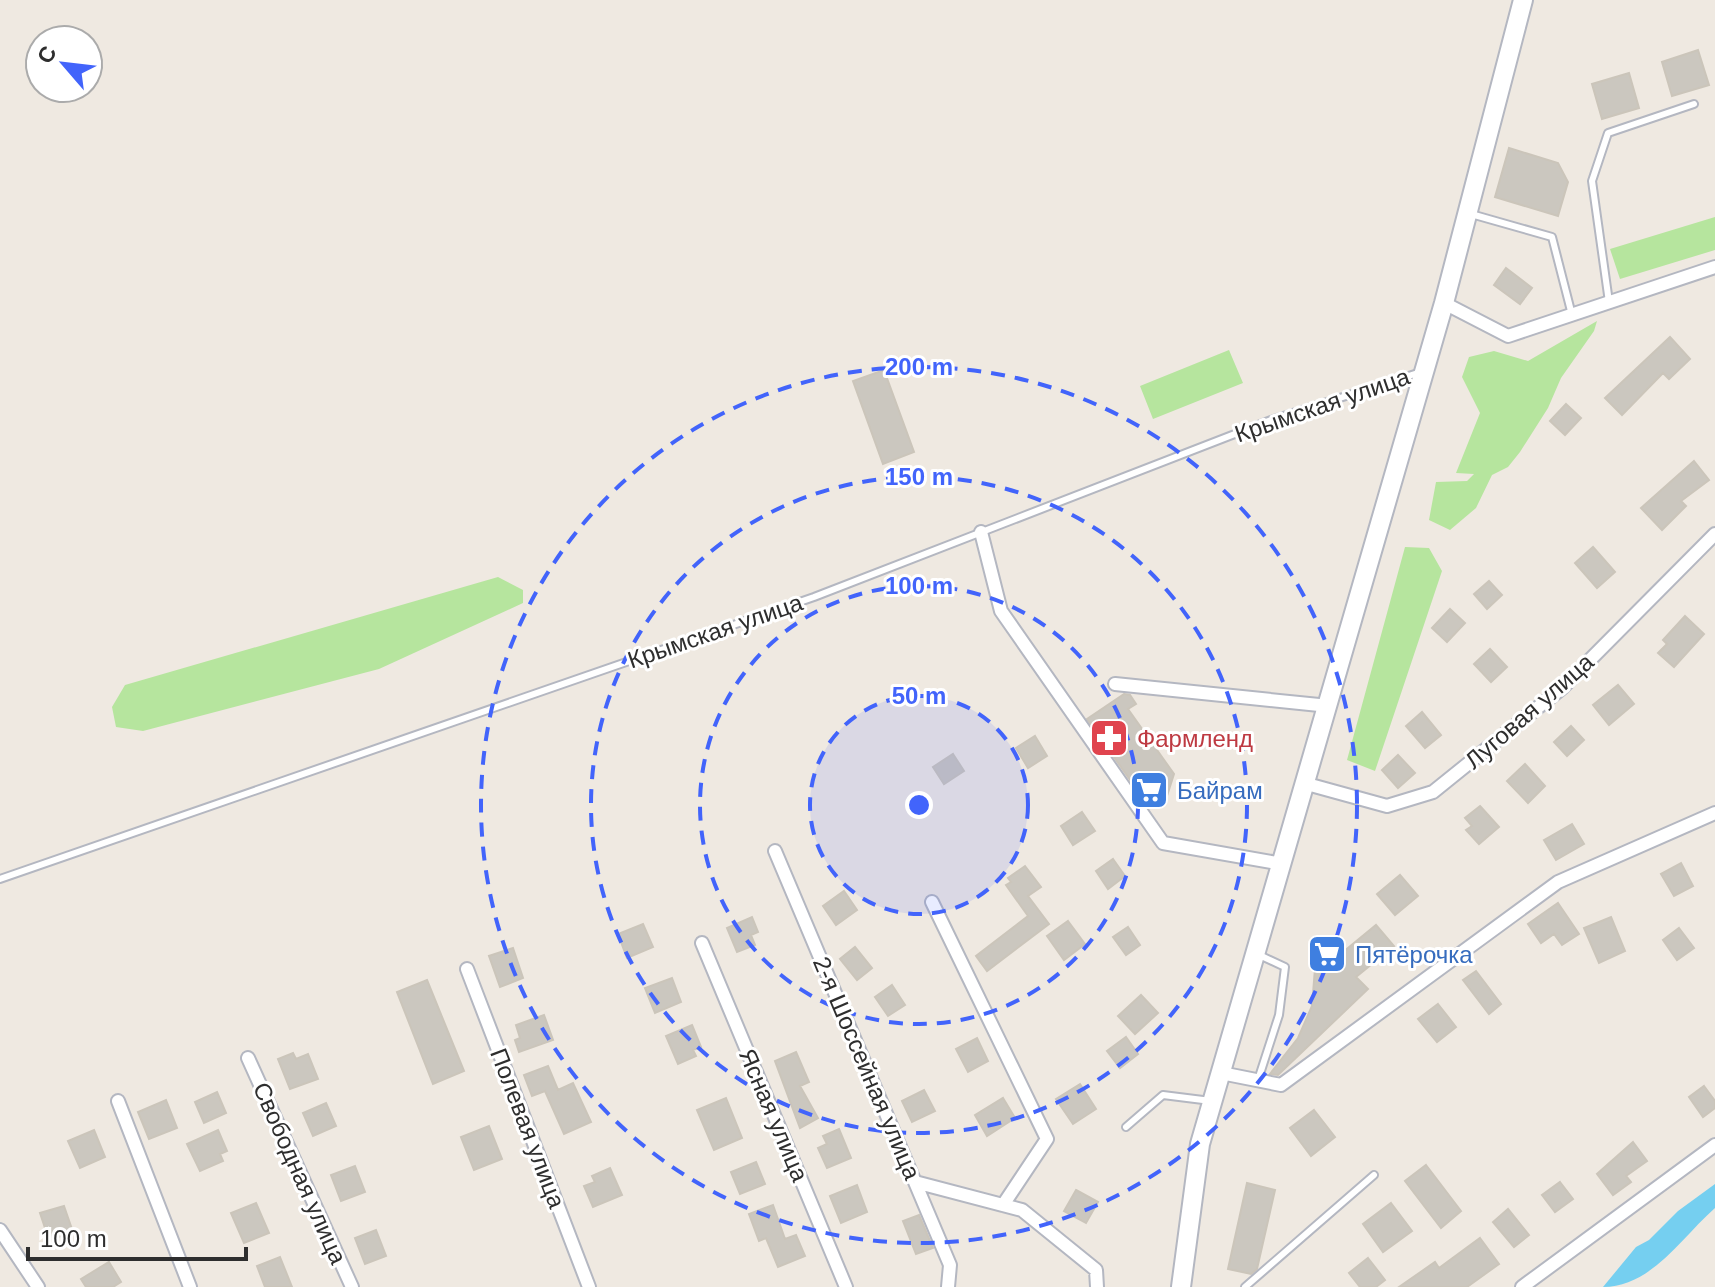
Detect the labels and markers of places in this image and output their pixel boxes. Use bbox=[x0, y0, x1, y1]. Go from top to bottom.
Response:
pharmacy icon: Фармленд bbox=[1088, 717, 1130, 759]
place label: Фармленд bbox=[1137, 725, 1253, 752]
supermarket icon: Байрам bbox=[1128, 769, 1170, 811]
place label: Байрам bbox=[1177, 777, 1263, 804]
centre of rings bbox=[905, 791, 933, 819]
supermarket icon: Пятёрочка bbox=[1306, 933, 1348, 975]
place label: Пятёрочка bbox=[1355, 941, 1473, 968]

